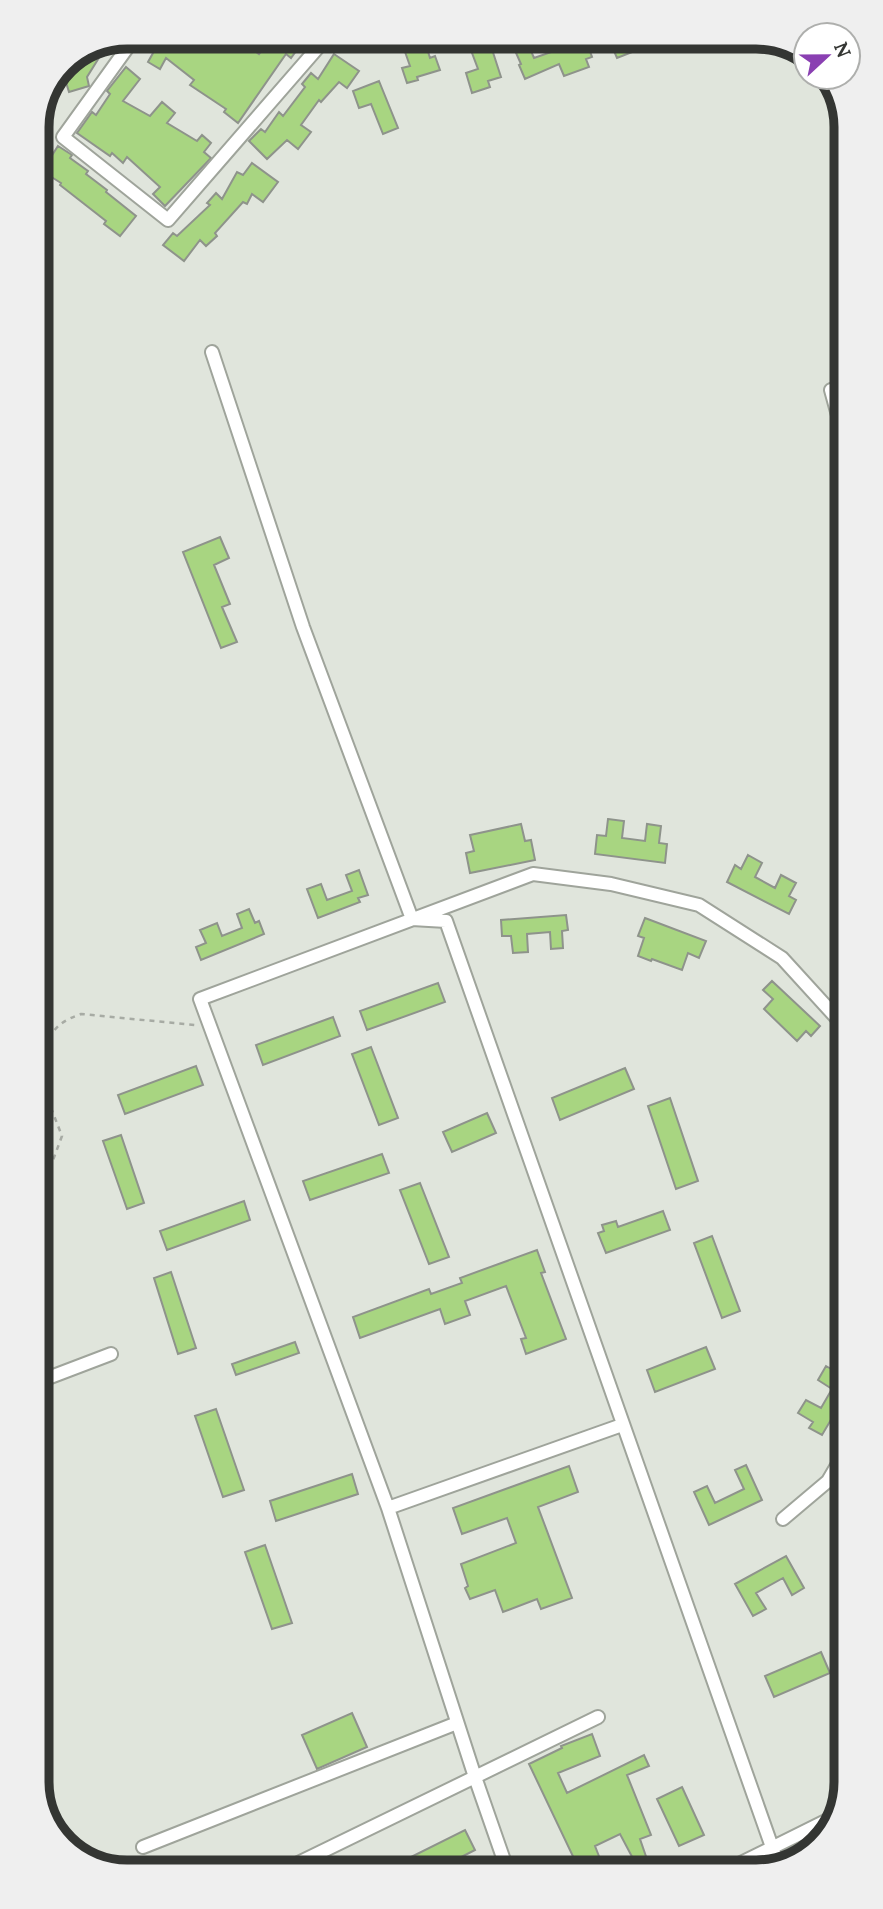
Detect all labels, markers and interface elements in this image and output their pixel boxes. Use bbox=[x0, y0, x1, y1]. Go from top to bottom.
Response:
north arrow bbox=[792, 21, 862, 91]
text: N bbox=[829, 38, 857, 61]

